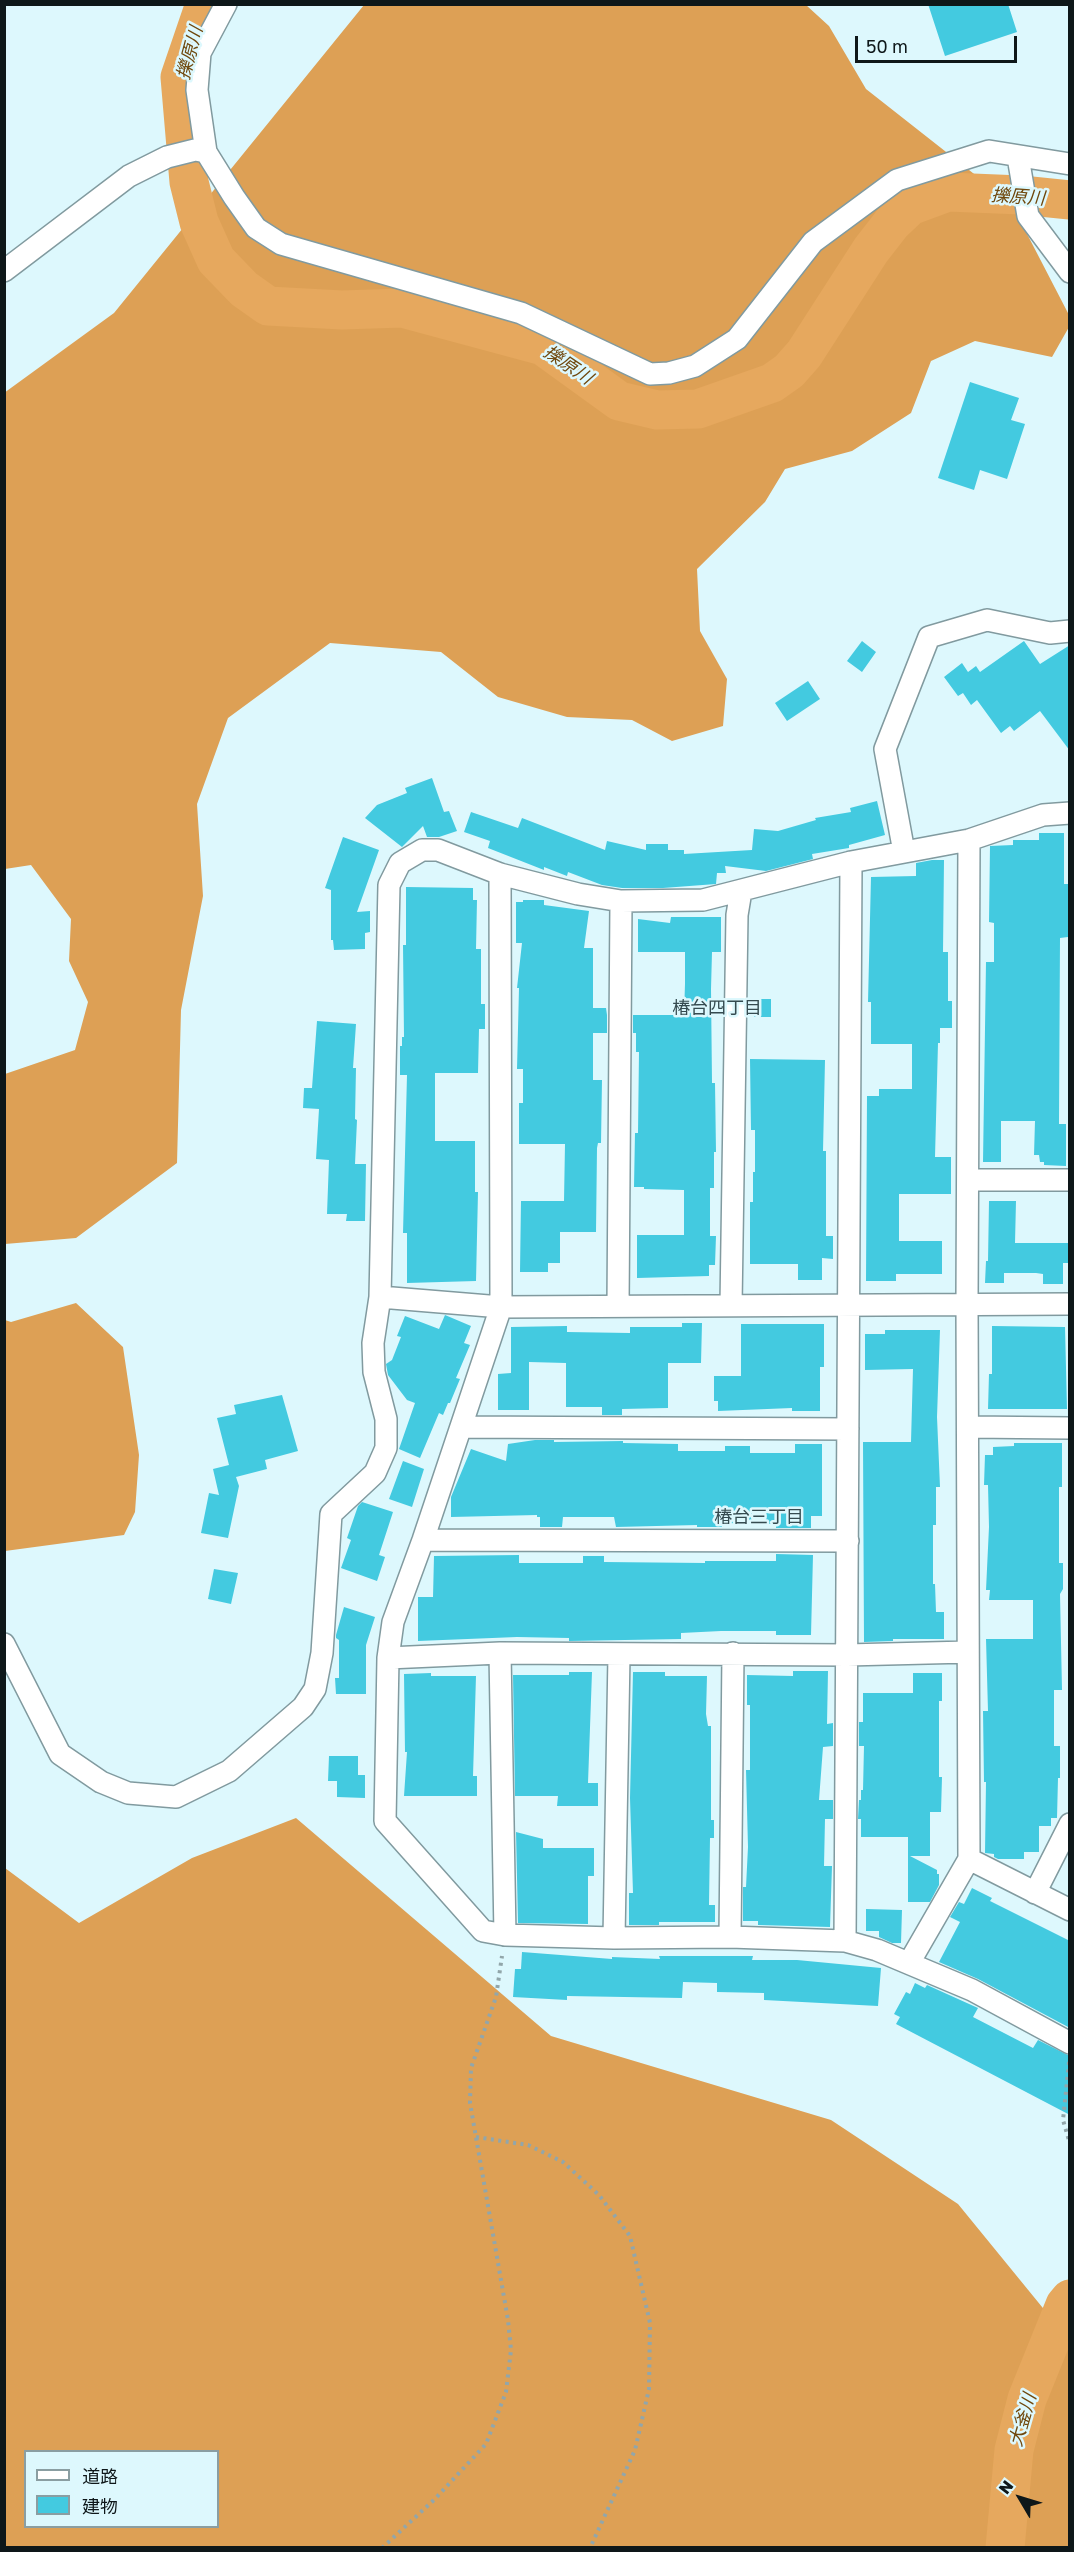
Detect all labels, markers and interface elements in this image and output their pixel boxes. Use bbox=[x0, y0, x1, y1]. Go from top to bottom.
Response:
water label: 擽原川 bbox=[173, 24, 207, 82]
scale bar bbox=[858, 24, 1020, 62]
text: 50 m bbox=[866, 35, 908, 57]
water label: 擽原川 bbox=[990, 184, 1046, 210]
water label: 擽原川 bbox=[540, 341, 596, 389]
district label: 椿台四丁目 bbox=[672, 997, 762, 1019]
district label: 椿台三丁目 bbox=[714, 1506, 804, 1528]
water label: 大釜川 bbox=[1005, 2391, 1041, 2449]
legend bbox=[24, 2450, 219, 2528]
text: 道路 bbox=[82, 2465, 118, 2487]
north arrow bbox=[990, 2468, 1050, 2528]
text: N bbox=[994, 2476, 1017, 2498]
text: 建物 bbox=[82, 2495, 118, 2517]

